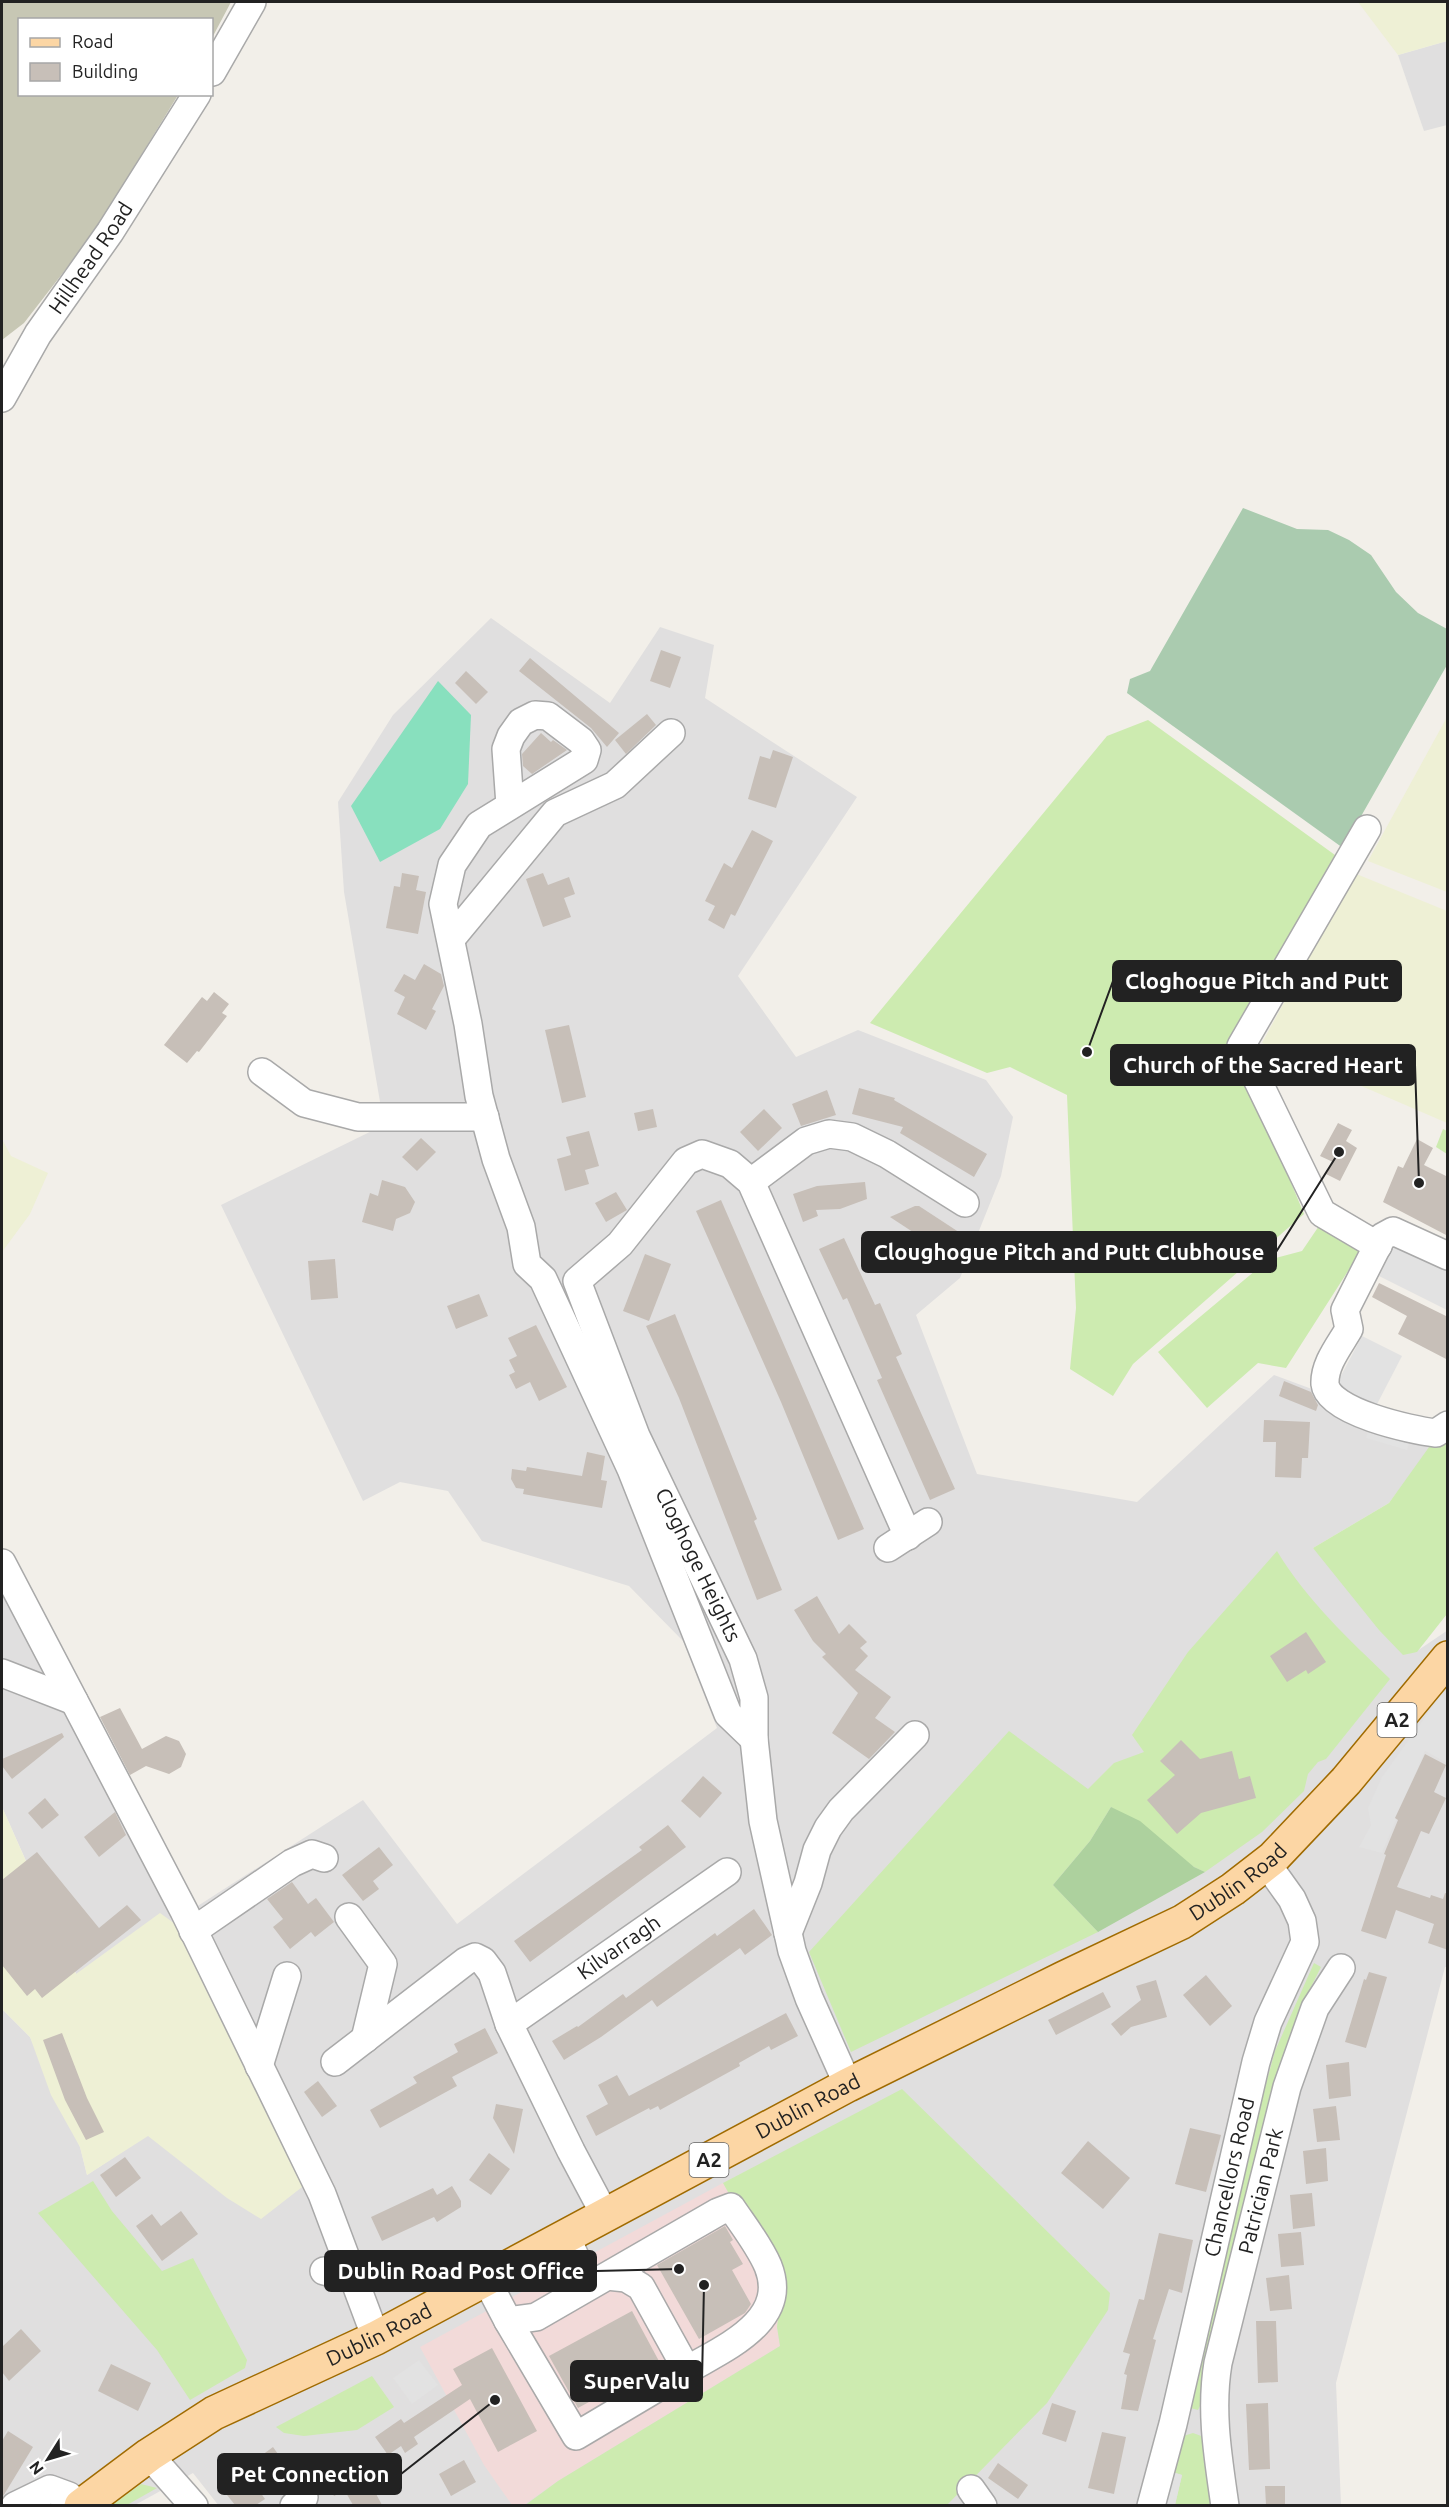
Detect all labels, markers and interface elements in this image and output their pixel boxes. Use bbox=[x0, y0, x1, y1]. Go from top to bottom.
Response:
legend bbox=[18, 18, 213, 96]
text: Road bbox=[72, 31, 114, 51]
text: Building bbox=[72, 61, 138, 81]
street label: Hillhead Road bbox=[43, 197, 137, 318]
callout: Cloghogue Pitch and Putt bbox=[1113, 961, 1401, 1001]
text: Cloghogue Pitch and Putt bbox=[1125, 968, 1389, 993]
callout: Church of the Sacred Heart bbox=[1111, 1045, 1415, 1085]
text: Church of the Sacred Heart bbox=[1123, 1052, 1403, 1077]
callout: Cloughogue Pitch and Putt Clubhouse bbox=[862, 1232, 1276, 1272]
text: Cloughogue Pitch and Putt Clubhouse bbox=[874, 1239, 1264, 1264]
street label: Cloghoge Heights bbox=[651, 1484, 747, 1645]
road number: A2 bbox=[1378, 1703, 1416, 1737]
street label: Dublin Road bbox=[1185, 1838, 1291, 1925]
street label: Kilvarragh bbox=[572, 1909, 664, 1984]
street label: Dublin Road bbox=[751, 2068, 864, 2143]
street label: Chancellors Road bbox=[1199, 2095, 1258, 2259]
street label: Patrician Park bbox=[1233, 2125, 1287, 2256]
road number: A2 bbox=[690, 2143, 728, 2177]
callout: Dublin Road Post Office bbox=[325, 2251, 596, 2291]
text: Dublin Road Post Office bbox=[338, 2258, 584, 2283]
street label: Dublin Road bbox=[322, 2297, 435, 2370]
callout: SuperValu bbox=[571, 2361, 702, 2401]
text: SuperValu bbox=[584, 2368, 690, 2393]
north arrow bbox=[18, 2429, 78, 2489]
callout: Pet Connection bbox=[218, 2454, 401, 2494]
text: N bbox=[25, 2458, 47, 2478]
text: Pet Connection bbox=[231, 2461, 389, 2486]

